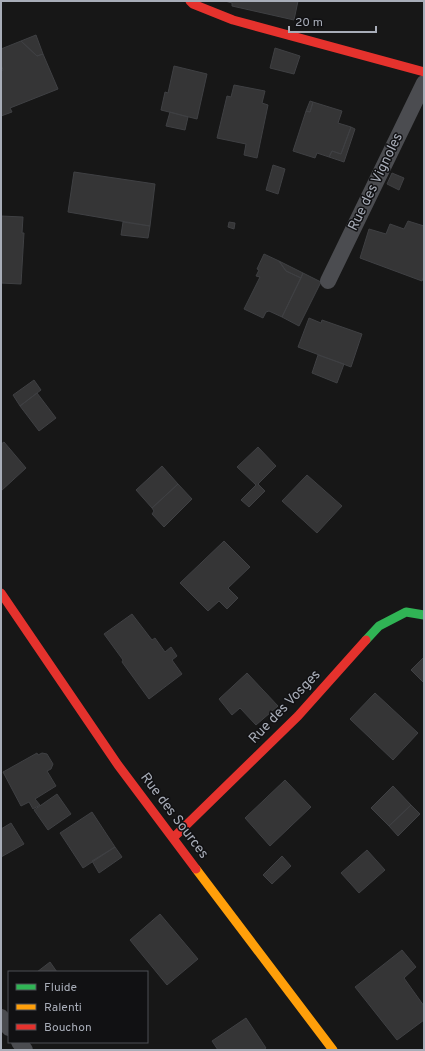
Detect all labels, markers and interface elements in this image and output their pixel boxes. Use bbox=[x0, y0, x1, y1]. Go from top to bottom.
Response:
scale bar bbox=[289, 8, 376, 34]
text: 20 m bbox=[295, 15, 323, 31]
street label: Rue des Vignoles bbox=[345, 130, 407, 234]
street label: Rue des Vosges bbox=[246, 667, 324, 747]
street label: Rue des Sources bbox=[136, 770, 212, 862]
legend bbox=[8, 971, 148, 1043]
text: Fluide bbox=[44, 980, 77, 996]
text: Ralenti bbox=[44, 1000, 82, 1016]
text: Bouchon bbox=[44, 1020, 92, 1036]

